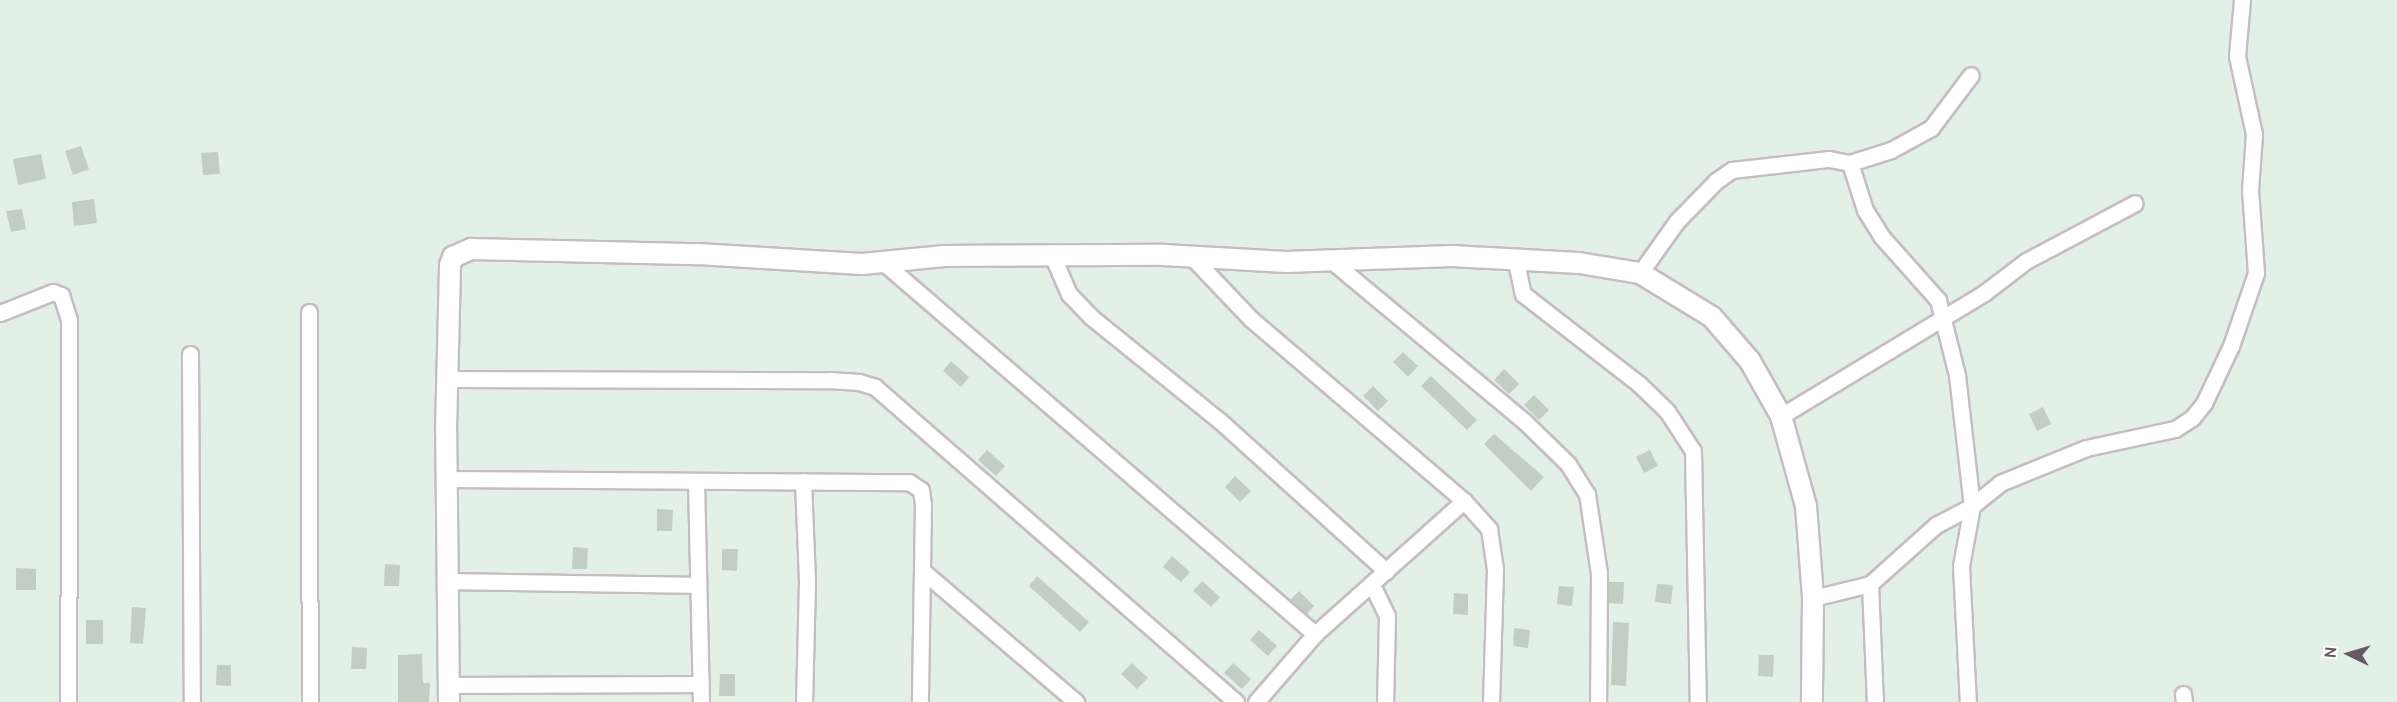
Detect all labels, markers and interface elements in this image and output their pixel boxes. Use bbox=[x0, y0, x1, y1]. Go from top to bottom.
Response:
north arrow bbox=[2319, 624, 2379, 684]
text: N bbox=[2321, 646, 2341, 659]

